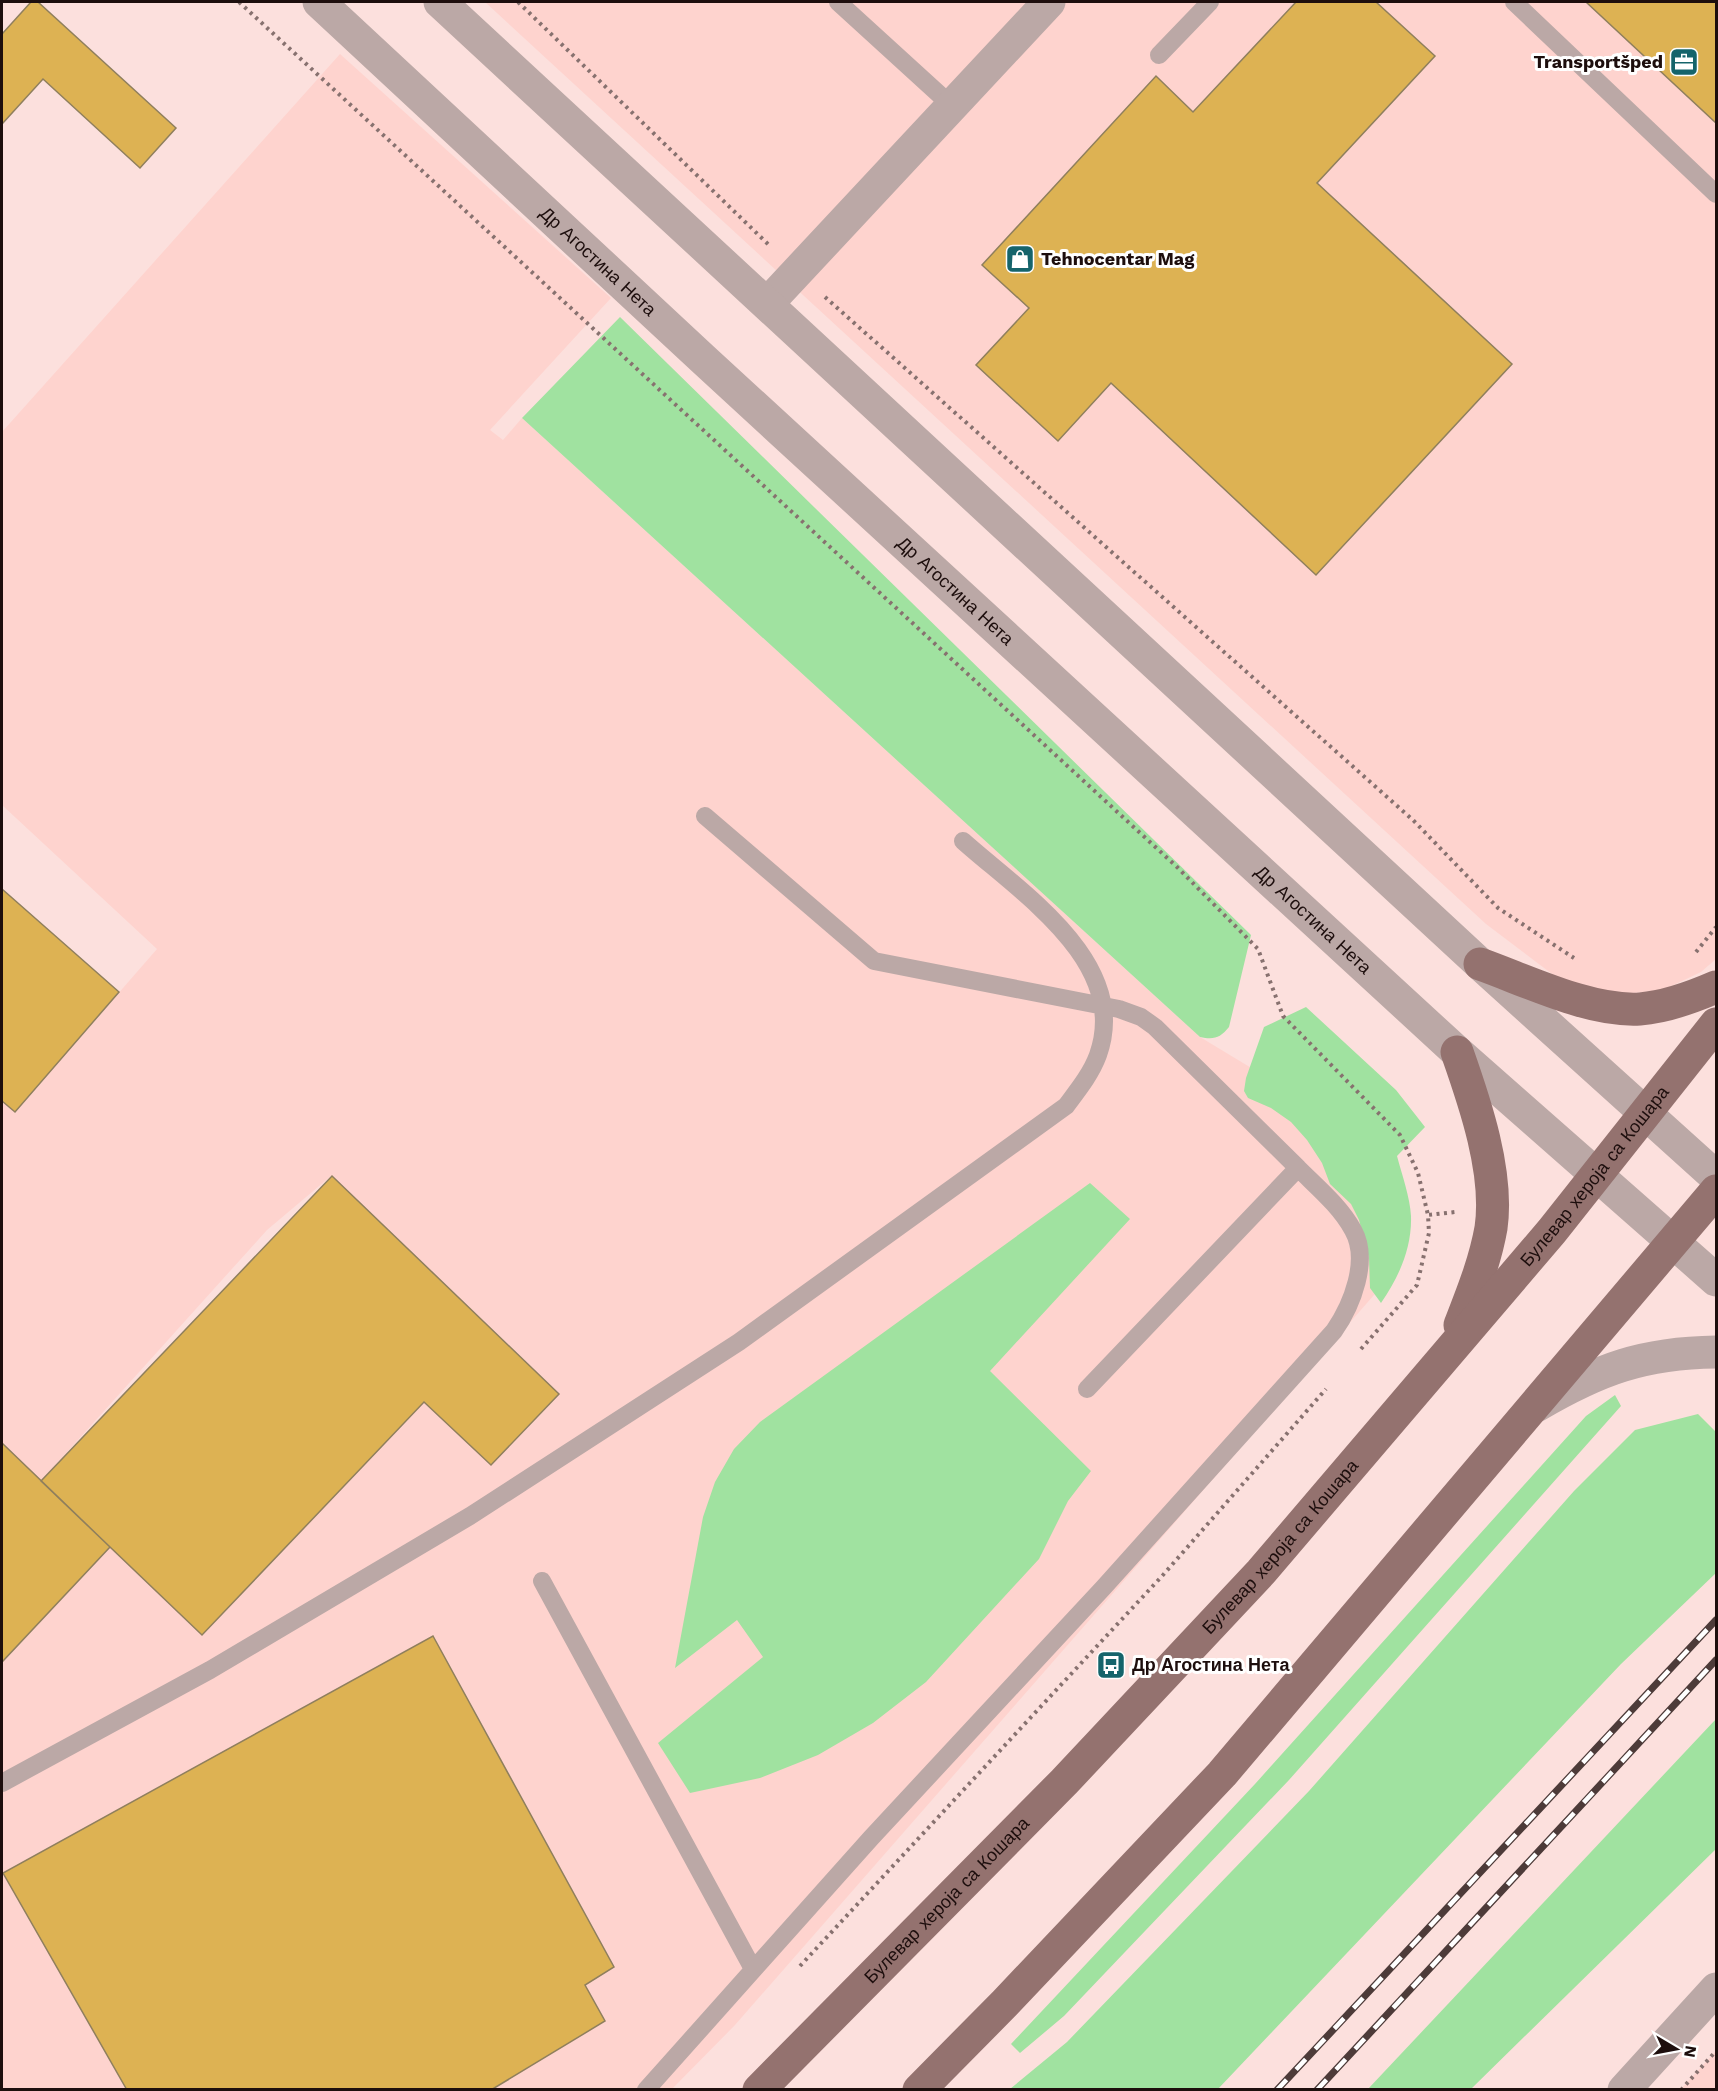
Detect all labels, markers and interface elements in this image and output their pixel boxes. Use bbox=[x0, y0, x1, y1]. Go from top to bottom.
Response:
office icon: Transportšped bbox=[1668, 46, 1700, 78]
place label: Transportšped bbox=[1534, 51, 1663, 72]
street label: Др Агостина Нета bbox=[536, 202, 661, 321]
shop icon: Tehnocentar Mag bbox=[1004, 243, 1036, 275]
place label: Tehnocentar Mag bbox=[1041, 248, 1195, 269]
street label: Др Агостина Нета bbox=[893, 532, 1019, 650]
street label: Др Агостина Нета bbox=[1251, 861, 1377, 979]
street label: Булевар хероја са Кошара bbox=[1516, 1081, 1673, 1270]
street label: Булевар хероја са Кошара bbox=[1198, 1454, 1363, 1638]
bus stop icon: Др Агостина Нета bbox=[1095, 1649, 1127, 1681]
place label: Др Агостина Нета bbox=[1132, 1654, 1290, 1675]
street label: Булевар хероја са Кошара bbox=[860, 1812, 1034, 1987]
north arrow bbox=[1646, 2019, 1706, 2079]
text: N bbox=[1680, 2044, 1701, 2059]

